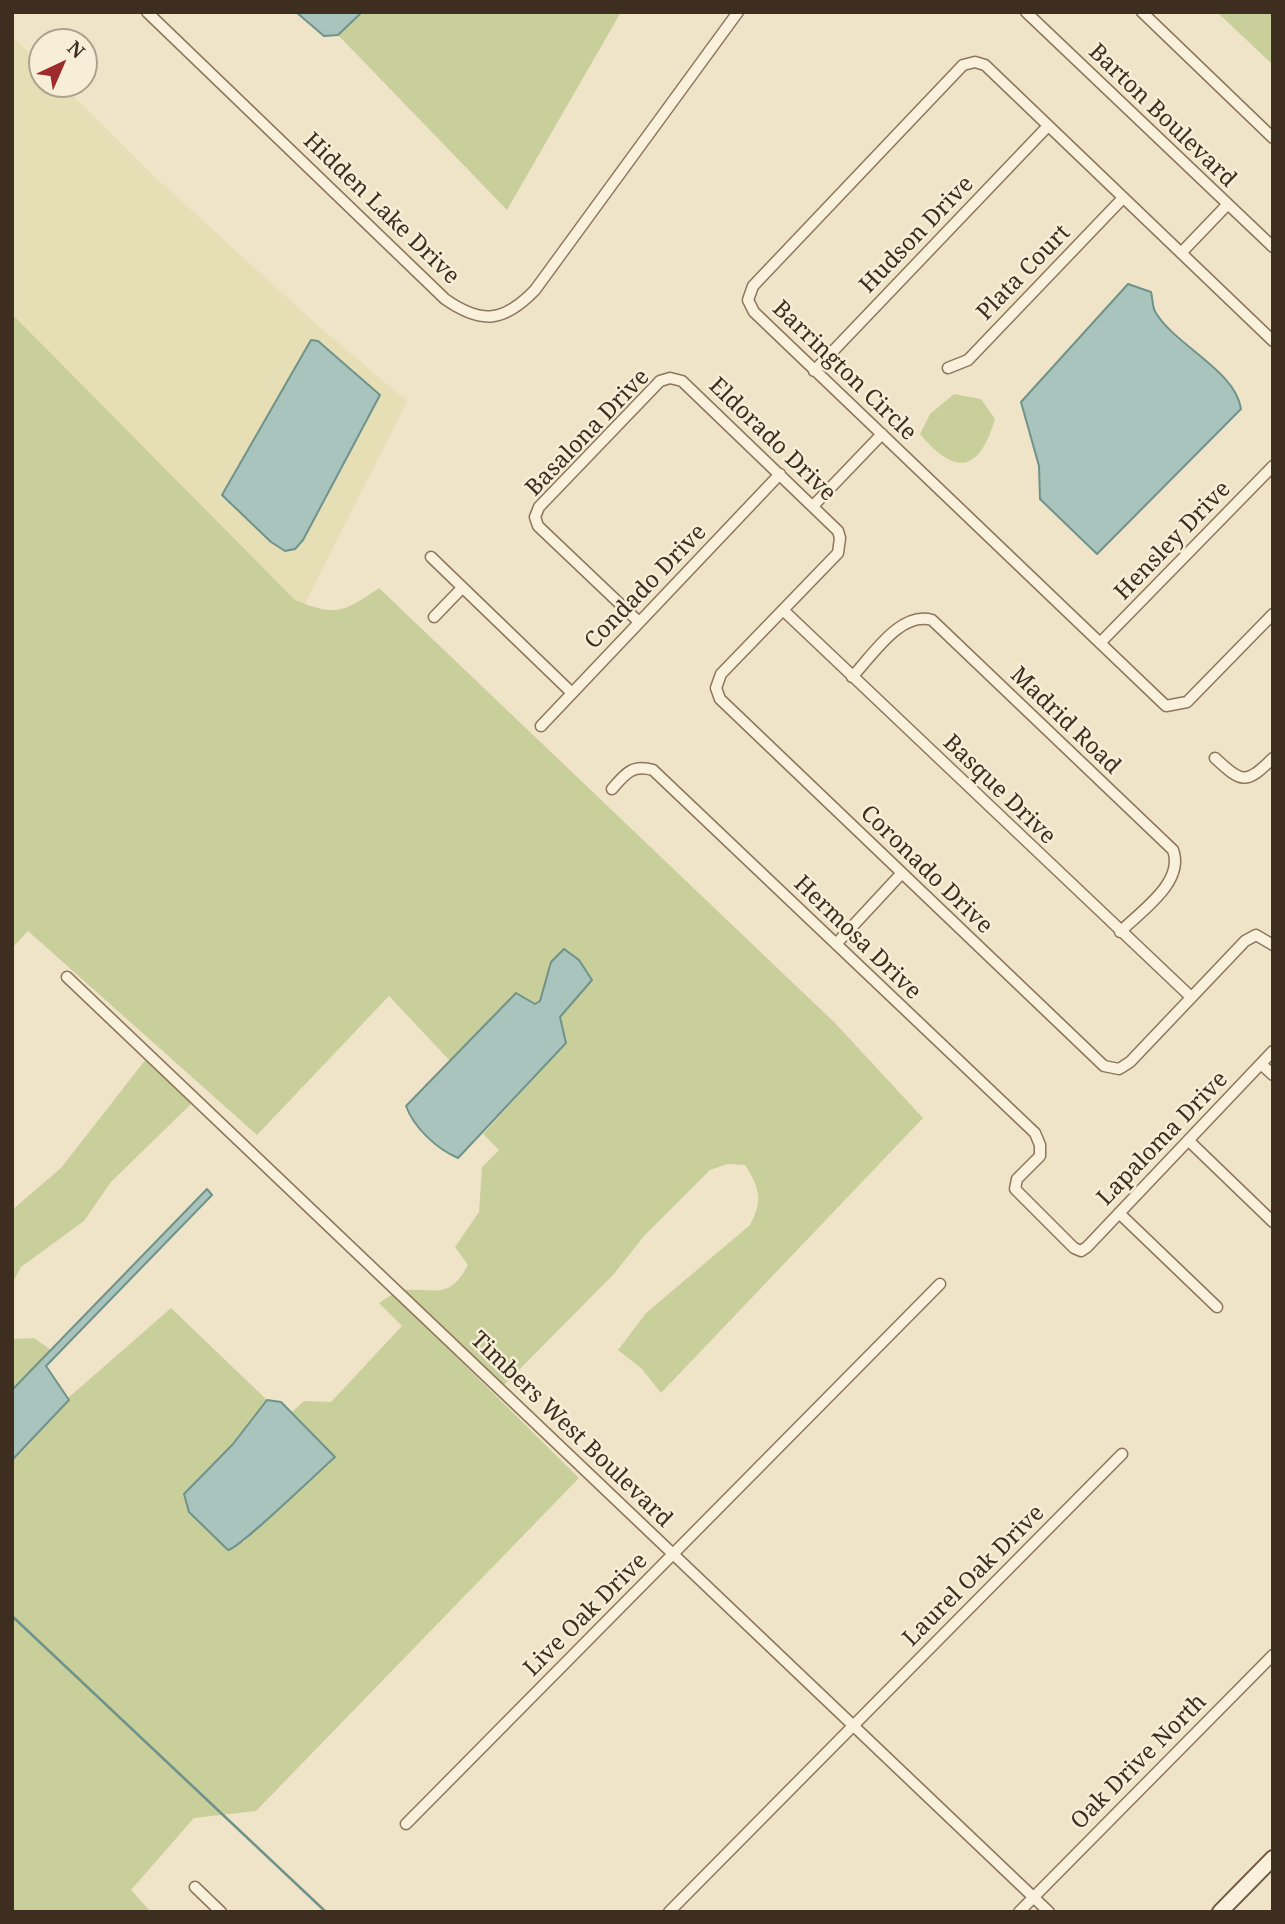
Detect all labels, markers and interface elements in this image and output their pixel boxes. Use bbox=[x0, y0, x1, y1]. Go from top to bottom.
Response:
north arrow bbox=[28, 28, 98, 98]
text: N bbox=[62, 35, 91, 64]
street label: Barton Boulevard bbox=[1082, 38, 1242, 194]
street label: Hidden Lake Drive bbox=[297, 128, 465, 290]
street label: Hudson Drive bbox=[854, 171, 980, 299]
street label: Plata Court bbox=[972, 220, 1076, 326]
street label: Barrington Circle bbox=[766, 295, 922, 447]
street label: Basalona Drive bbox=[520, 364, 656, 502]
street label: Eldorado Drive bbox=[703, 372, 841, 508]
street label: Hensley Drive bbox=[1109, 476, 1237, 606]
street label: Condado Drive bbox=[579, 519, 713, 655]
street label: Madrid Road bbox=[1004, 662, 1126, 780]
street label: Basque Drive bbox=[937, 729, 1061, 851]
street label: Coronado Drive bbox=[854, 800, 998, 940]
street label: Hermosa Drive bbox=[788, 870, 926, 1006]
street label: Lapaloma Drive bbox=[1092, 1066, 1234, 1212]
street label: Timbers West Boulevard bbox=[464, 1326, 678, 1534]
street label: Laurel Oak Drive bbox=[898, 1500, 1050, 1652]
street label: Live Oak Drive bbox=[519, 1548, 653, 1682]
street label: Oak Drive North bbox=[1065, 1688, 1213, 1836]

